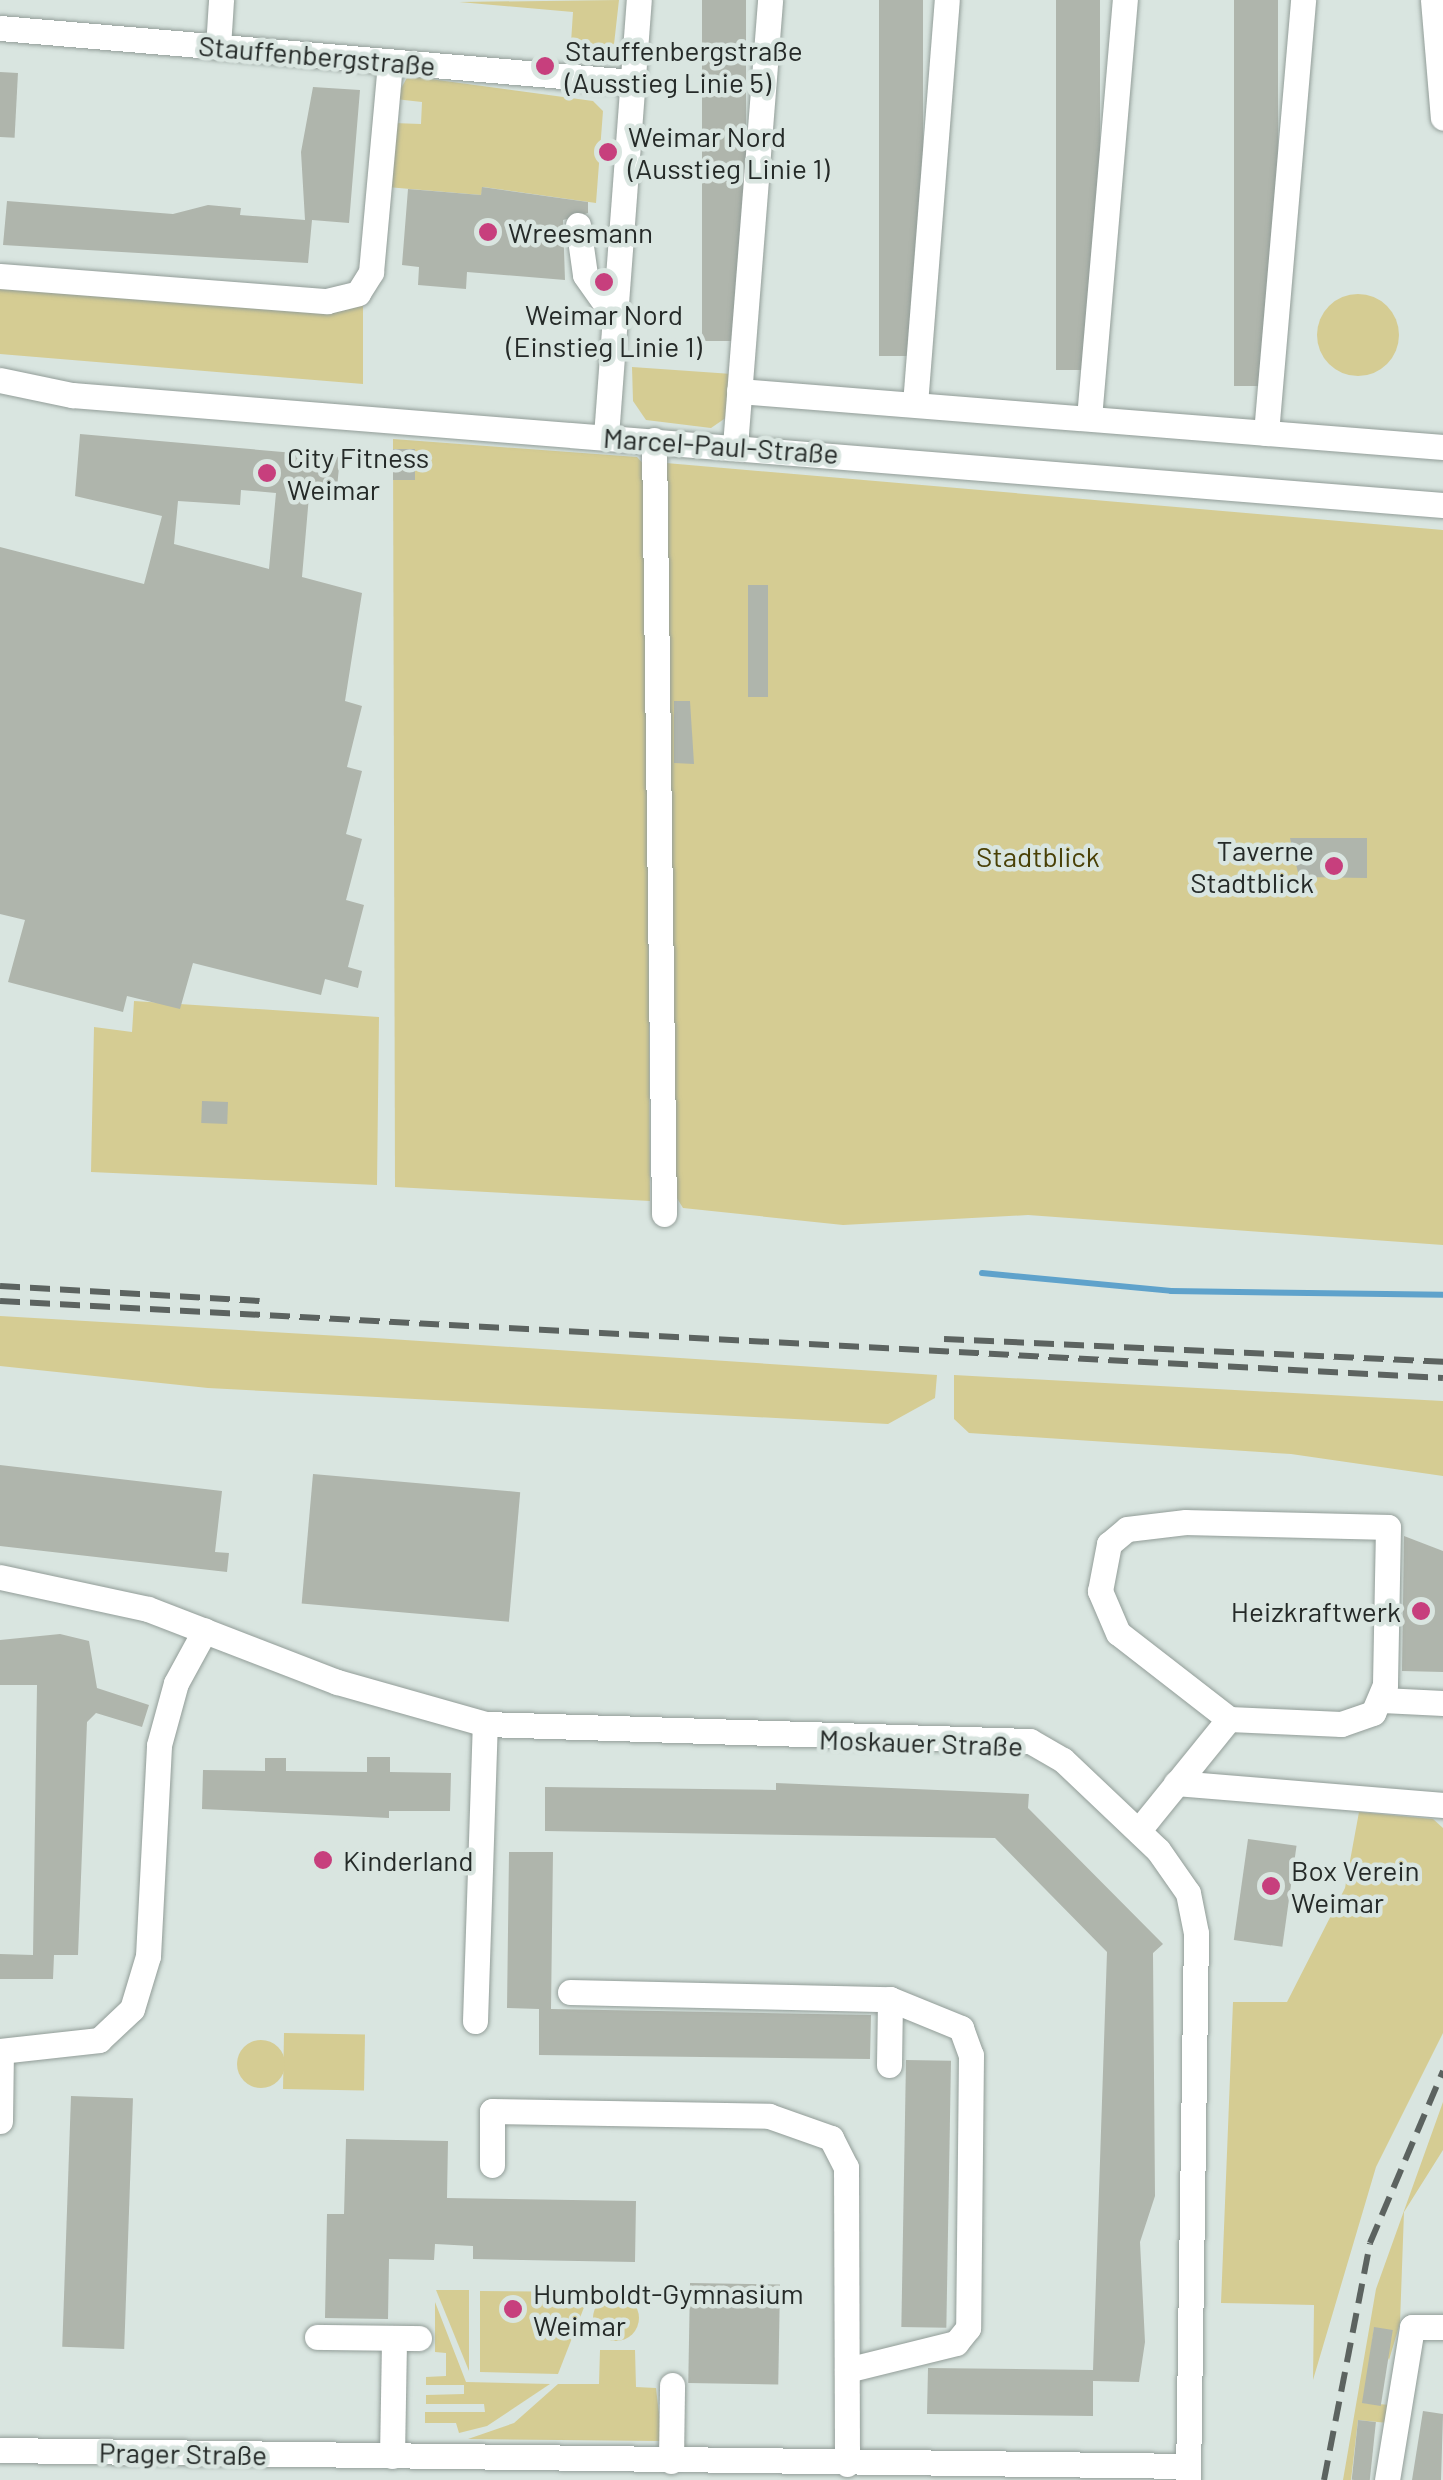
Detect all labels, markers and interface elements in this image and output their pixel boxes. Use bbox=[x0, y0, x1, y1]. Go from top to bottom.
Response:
street label: Stauffenbergstraße bbox=[197, 28, 437, 82]
place label: Stauffenbergstraße (Ausstieg Linie 5) bbox=[565, 33, 803, 99]
marker: Stauffenbergstraße (Ausstieg Linie 5) bbox=[534, 55, 556, 77]
place label: Weimar Nord (Ausstieg Linie 1) bbox=[628, 119, 830, 185]
marker: Weimar Nord (Ausstieg Linie 1) bbox=[597, 141, 619, 163]
place label: Wreesmann bbox=[508, 215, 653, 249]
marker: Wreesmann bbox=[477, 221, 499, 243]
marker: Weimar Nord (Einstieg Linie 1) bbox=[593, 271, 615, 293]
place label: Weimar Nord (Einstieg Linie 1) bbox=[506, 297, 702, 363]
street label: Marcel-Paul-Straße bbox=[602, 420, 840, 470]
place label: City Fitness Weimar bbox=[287, 440, 429, 506]
marker: City Fitness Weimar bbox=[256, 462, 278, 484]
place label: Taverne Stadtblick bbox=[1190, 833, 1314, 899]
park label: Stadtblick bbox=[976, 839, 1100, 873]
marker: Taverne Stadtblick bbox=[1323, 855, 1345, 877]
place label: Heizkraftwerk bbox=[1231, 1594, 1401, 1628]
marker: Heizkraftwerk bbox=[1410, 1600, 1432, 1622]
street label: Moskauer Straße bbox=[818, 1722, 1024, 1762]
place label: Kinderland bbox=[343, 1843, 473, 1877]
marker: Kinderland bbox=[312, 1849, 334, 1871]
place label: Box Verein Weimar bbox=[1291, 1853, 1420, 1919]
marker: Box Verein Weimar bbox=[1260, 1875, 1282, 1897]
place label: Humboldt-Gymnasium Weimar bbox=[533, 2276, 804, 2342]
marker: Humboldt-Gymnasium Weimar bbox=[502, 2298, 524, 2320]
street label: Prager Straße bbox=[99, 2435, 267, 2471]

